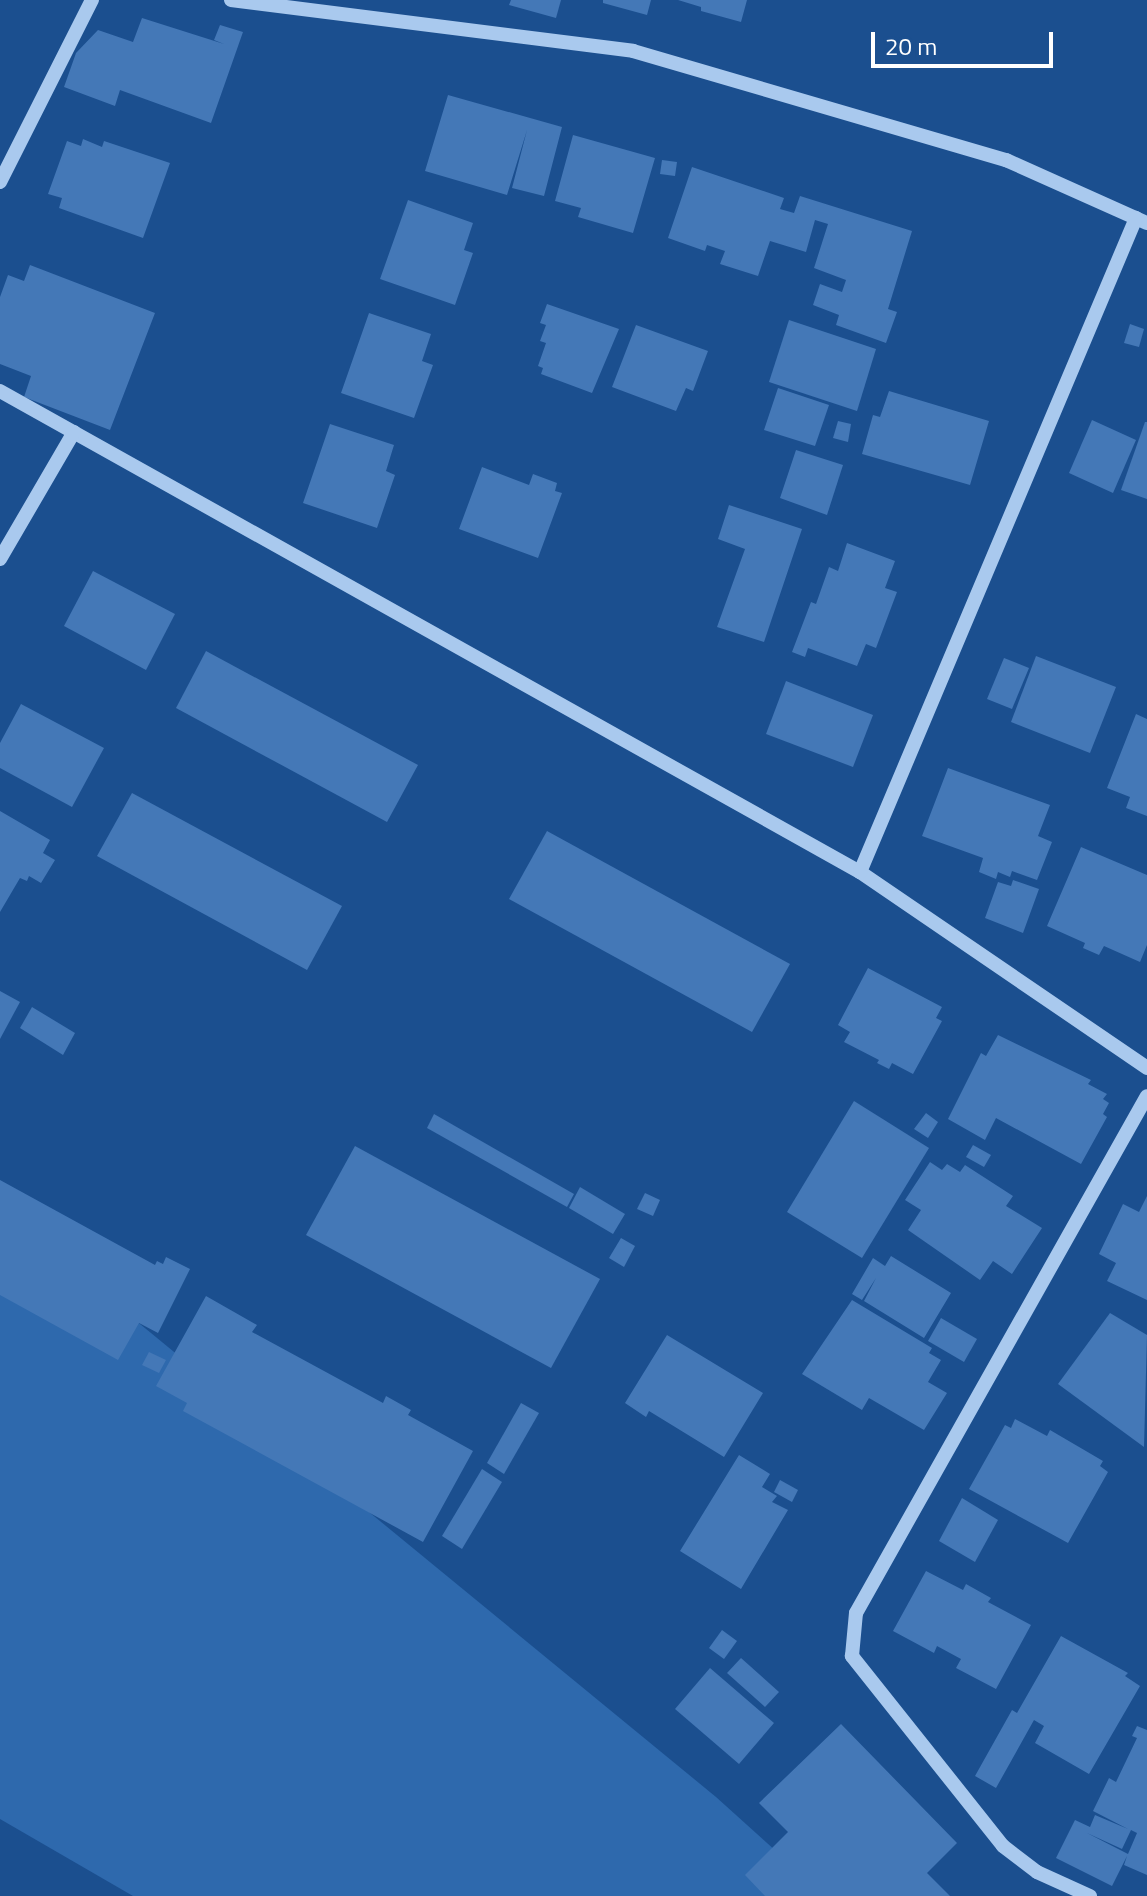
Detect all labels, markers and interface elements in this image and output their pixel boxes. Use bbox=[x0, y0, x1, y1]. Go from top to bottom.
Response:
scale bar bbox=[875, 16, 1057, 66]
text: 20 m bbox=[885, 28, 937, 64]

